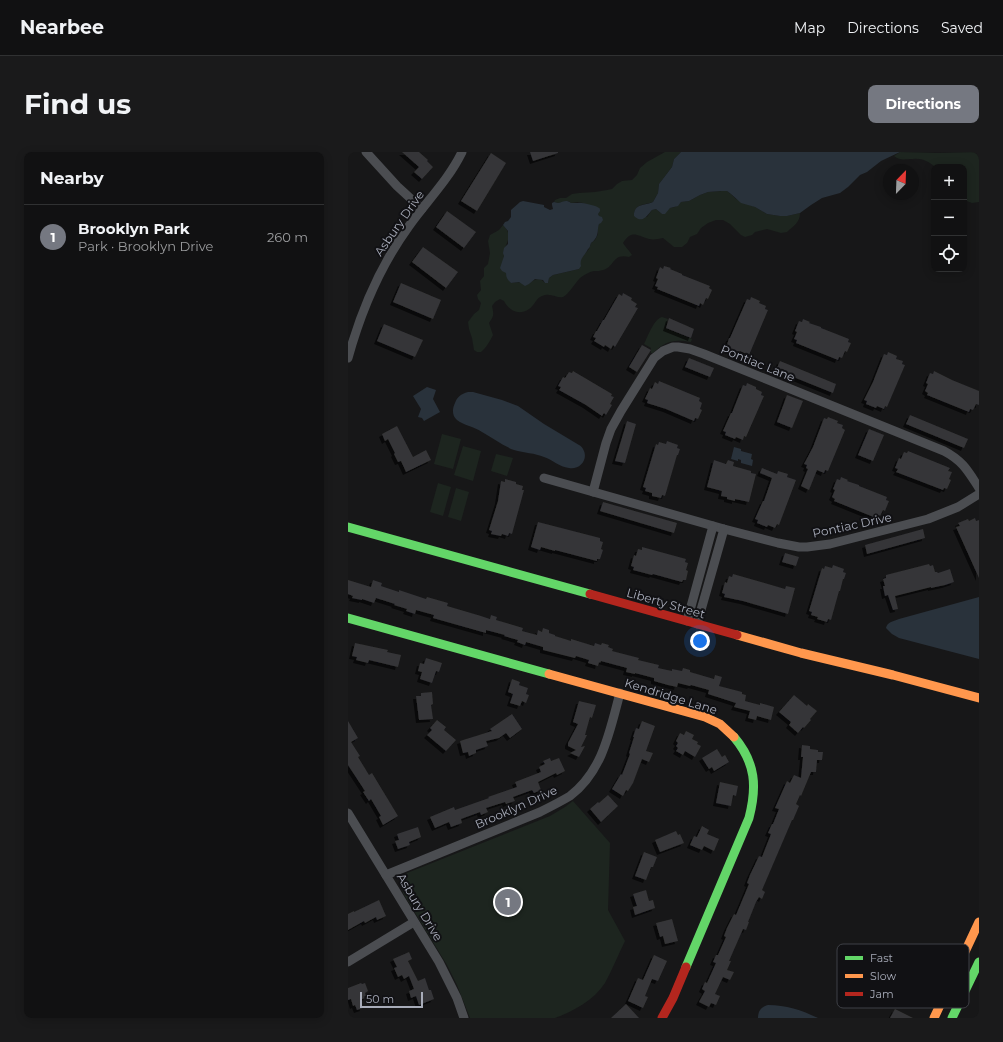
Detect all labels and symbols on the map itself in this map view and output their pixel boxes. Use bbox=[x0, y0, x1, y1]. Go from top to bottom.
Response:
north arrow bbox=[883, 164, 919, 200]
street label: Asbury Drive bbox=[371, 187, 427, 259]
street label: Pontiac Lane bbox=[719, 341, 797, 385]
street label: Pontiac Drive bbox=[811, 509, 893, 541]
street label: Liberty Street bbox=[625, 585, 707, 621]
your location bbox=[690, 631, 710, 651]
street label: Kendridge Lane bbox=[623, 675, 719, 717]
street label: Brooklyn Drive bbox=[473, 782, 559, 832]
street label: Asbury Drive bbox=[394, 870, 446, 944]
pin: 1 bbox=[495, 887, 521, 917]
legend bbox=[837, 944, 969, 1008]
text: Fast bbox=[870, 951, 894, 965]
text: Slow bbox=[870, 969, 896, 983]
text: Jam bbox=[869, 987, 894, 1001]
scale bar bbox=[360, 990, 423, 1009]

